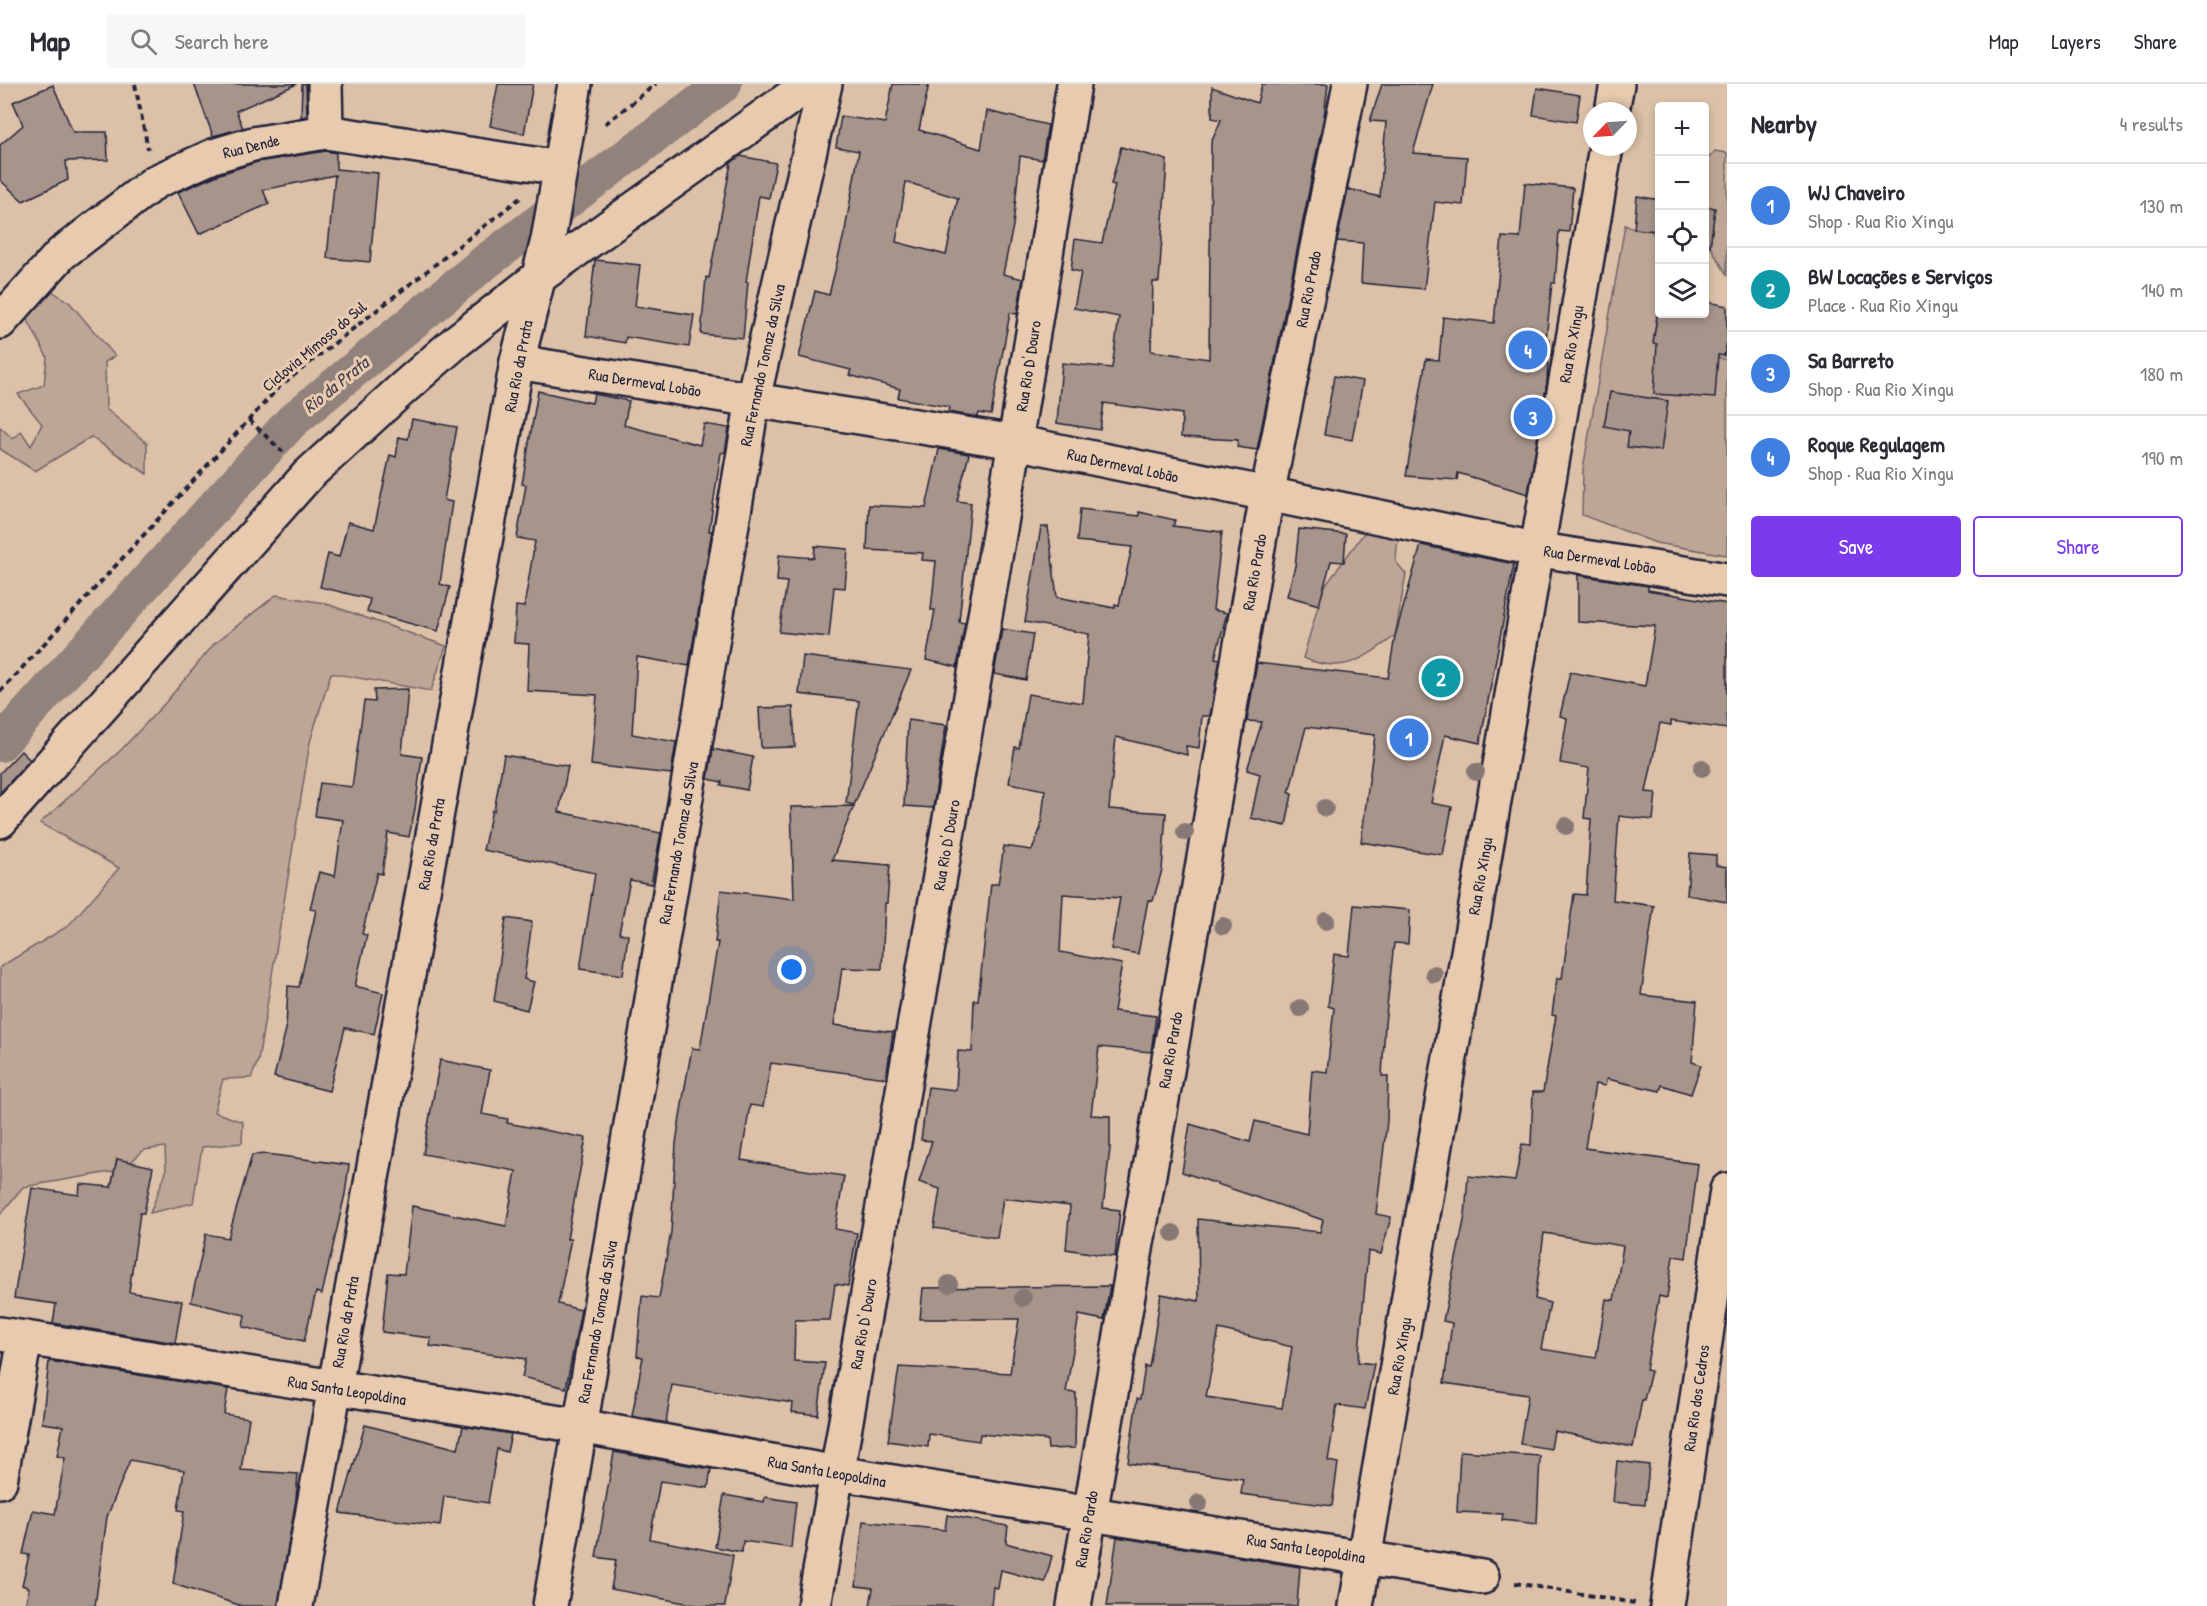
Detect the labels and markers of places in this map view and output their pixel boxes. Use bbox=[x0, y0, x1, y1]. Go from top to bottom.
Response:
pin: 4 bbox=[1508, 328, 1547, 372]
pin: 3 bbox=[1514, 394, 1552, 440]
pin: 2 bbox=[1422, 656, 1460, 700]
pin: 1 bbox=[1390, 716, 1428, 760]

